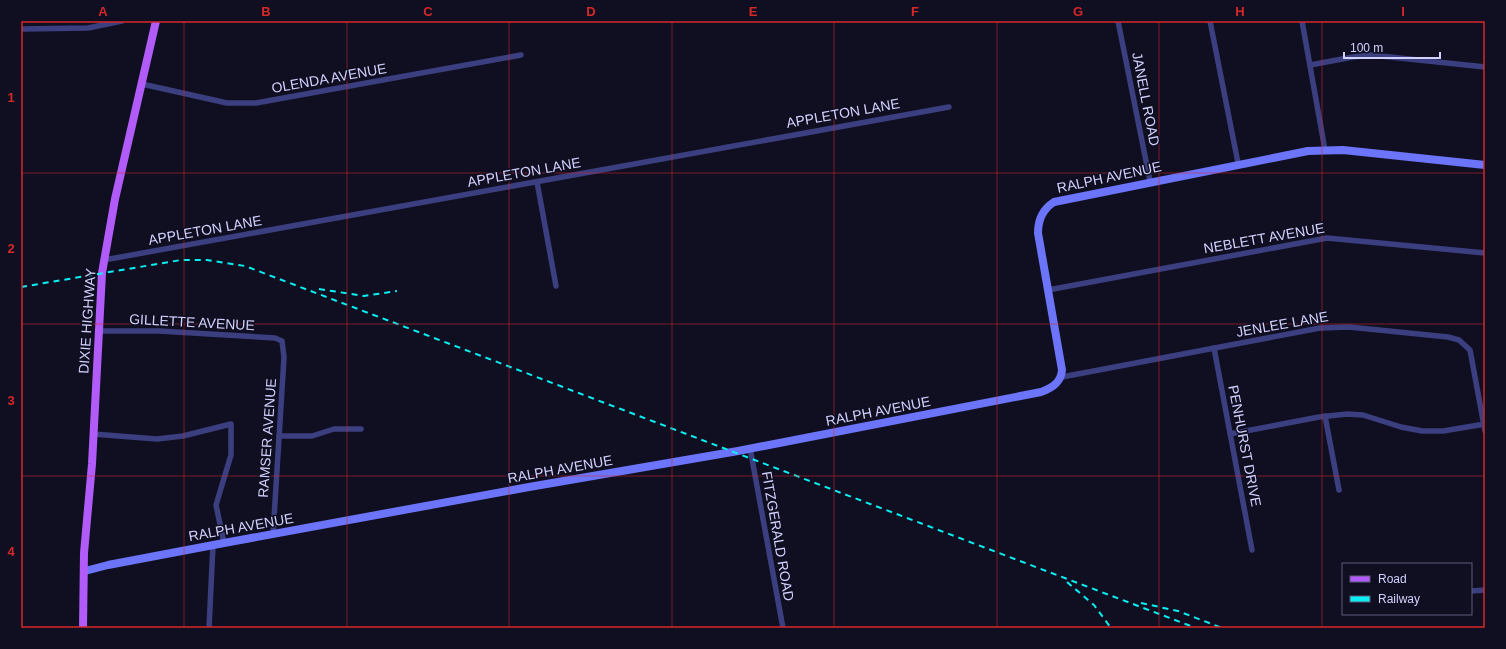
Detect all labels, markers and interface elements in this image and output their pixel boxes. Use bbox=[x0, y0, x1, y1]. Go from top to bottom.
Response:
text: A bbox=[98, 4, 108, 19]
text: B bbox=[261, 4, 271, 19]
text: C bbox=[423, 4, 433, 19]
text: D bbox=[586, 4, 596, 19]
text: E bbox=[749, 4, 758, 19]
text: F bbox=[911, 4, 919, 19]
text: G bbox=[1073, 4, 1083, 19]
text: H bbox=[1235, 4, 1245, 19]
text: I bbox=[1401, 4, 1405, 19]
scale bar bbox=[1344, 34, 1440, 60]
text: 100 m bbox=[1350, 41, 1383, 55]
street label: JANELL ROAD bbox=[1129, 51, 1163, 147]
street label: OLENDA AVENUE bbox=[270, 60, 388, 96]
text: 1 bbox=[7, 90, 15, 105]
street label: APPLETON LANE bbox=[785, 95, 901, 131]
street label: APPLETON LANE bbox=[466, 154, 582, 190]
street label: RALPH AVENUE bbox=[1055, 158, 1163, 196]
street label: APPLETON LANE bbox=[147, 212, 263, 248]
street label: NEBLETT AVENUE bbox=[1202, 219, 1326, 257]
text: 2 bbox=[7, 241, 15, 256]
street label: DIXIE HIGHWAY bbox=[75, 267, 99, 374]
street label: JENLEE LANE bbox=[1235, 308, 1329, 340]
street label: GILLETTE AVENUE bbox=[129, 311, 255, 333]
street label: RAMSER AVENUE bbox=[255, 378, 279, 498]
street label: PENHURST DRIVE bbox=[1225, 384, 1265, 508]
text: 3 bbox=[7, 393, 15, 408]
street label: RALPH AVENUE bbox=[824, 393, 932, 429]
street label: RALPH AVENUE bbox=[506, 452, 614, 486]
street label: FITZGERALD ROAD bbox=[759, 470, 797, 602]
street label: RALPH AVENUE bbox=[187, 510, 295, 544]
text: 4 bbox=[7, 544, 15, 559]
legend bbox=[1342, 563, 1472, 615]
text: Road bbox=[1378, 572, 1407, 586]
text: Railway bbox=[1378, 592, 1420, 606]

